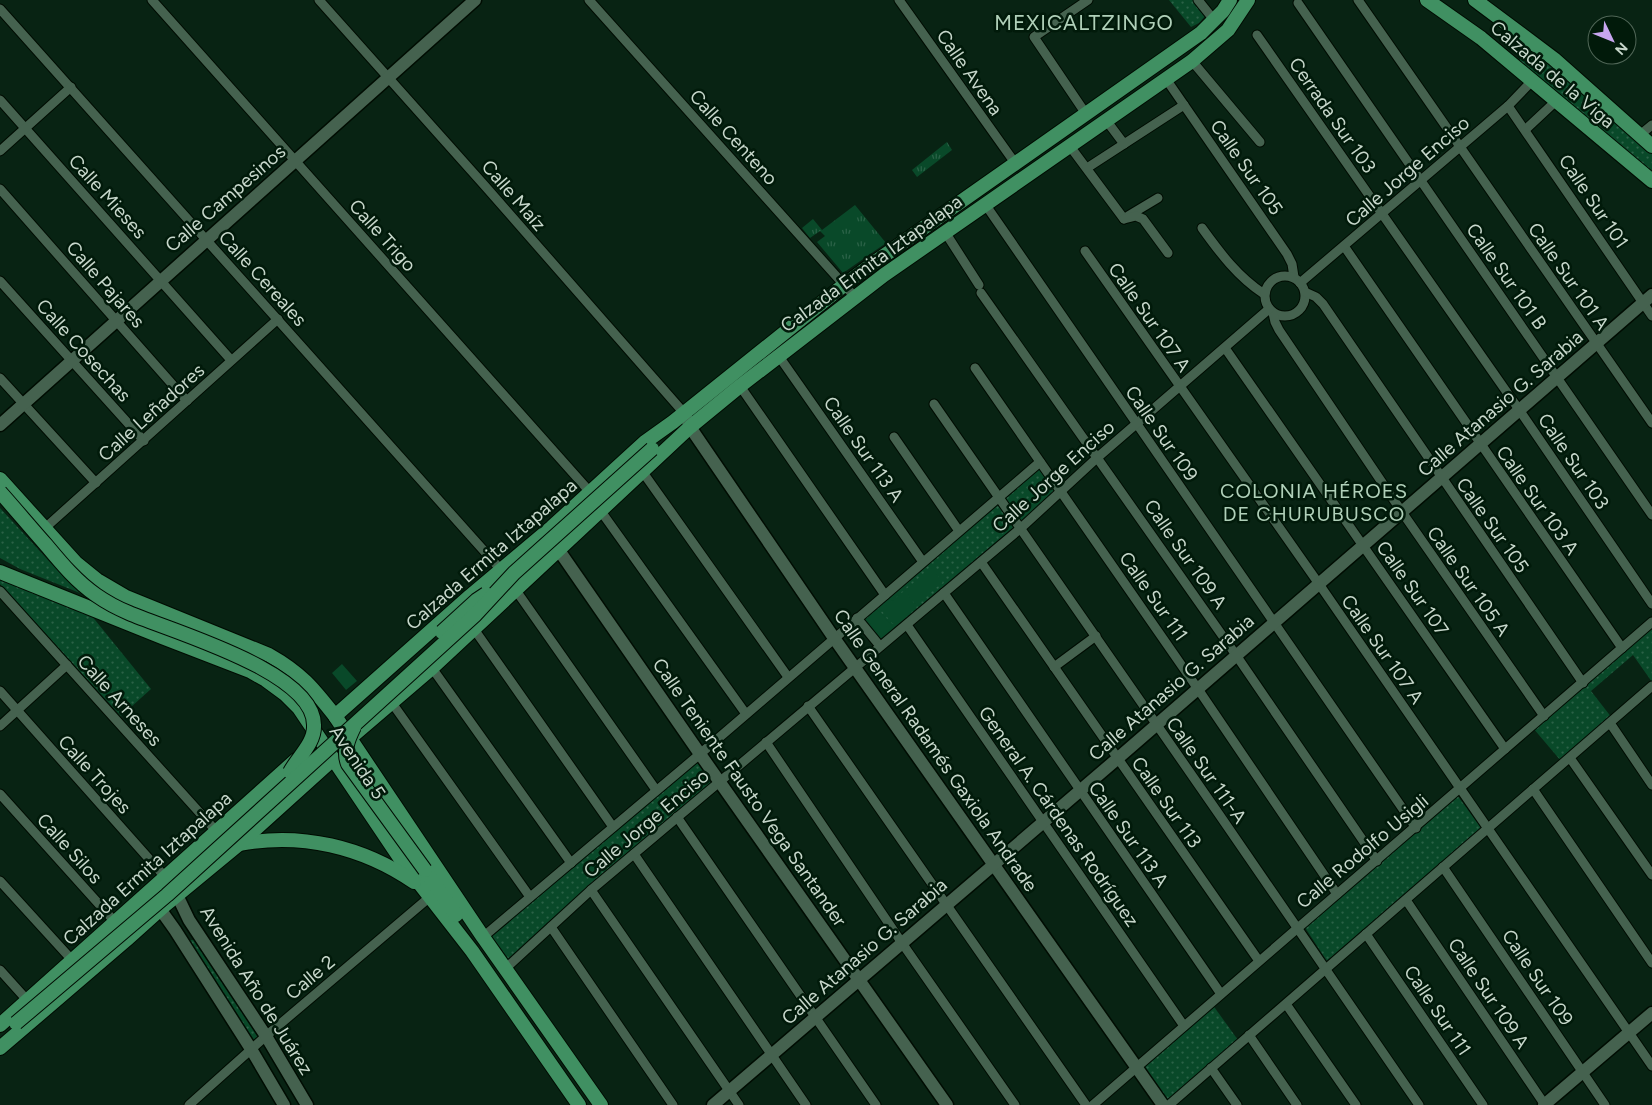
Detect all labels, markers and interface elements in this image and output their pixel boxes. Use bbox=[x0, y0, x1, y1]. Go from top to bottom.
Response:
district label: MEXICALTZINGO bbox=[994, 10, 1174, 35]
north arrow bbox=[1587, 15, 1637, 65]
street label: Calzada de la Viga bbox=[1486, 16, 1620, 133]
street label: Calle Avena bbox=[932, 25, 1008, 120]
text: N bbox=[1611, 39, 1631, 58]
street label: Cerrada Sur 103 bbox=[1284, 53, 1381, 178]
street label: Calle Centeno bbox=[685, 85, 783, 190]
street label: Calle Jorge Enciso bbox=[1341, 111, 1474, 231]
street label: Calle Sur 105 bbox=[1205, 115, 1288, 219]
street label: Calle Campesinos bbox=[161, 140, 290, 257]
street label: Calle Mieses bbox=[64, 149, 152, 243]
street label: Calle Sur 101 bbox=[1554, 150, 1633, 253]
street label: Calle Maíz bbox=[477, 155, 551, 235]
street label: Calzada Ermita Iztapalapa bbox=[776, 190, 967, 337]
street label: Calle Trigo bbox=[344, 194, 421, 276]
street label: Calle Sur 101 A bbox=[1523, 218, 1614, 334]
street label: Calle Sur 101 B bbox=[1462, 219, 1552, 334]
street label: Calle Cereales bbox=[214, 226, 312, 331]
street label: Calle Pajares bbox=[62, 236, 150, 333]
street label: Calle Sur 107 A bbox=[1103, 258, 1196, 376]
street label: Calle Cosechas bbox=[32, 294, 136, 407]
street label: Calle Atanasio G. Sarabia bbox=[1413, 325, 1588, 481]
street label: Calle Leñadores bbox=[93, 359, 209, 466]
street label: Calle Sur 109 bbox=[1120, 381, 1203, 485]
street label: Calle Sur 113 A bbox=[819, 392, 909, 507]
street label: Calle Sur 103 bbox=[1533, 409, 1614, 514]
street label: Calle Jorge Enciso bbox=[987, 415, 1119, 537]
street label: Calle Sur 103 A bbox=[1491, 441, 1584, 559]
street label: Calle Sur 105 bbox=[1451, 473, 1534, 577]
street label: Calzada Ermita Iztapalapa bbox=[401, 474, 581, 635]
district label: COLONIA HÉROES DE CHURUBUSCO bbox=[1220, 479, 1408, 526]
street label: Calle Sur 109 A bbox=[1139, 495, 1232, 614]
street label: Calle Sur 105 A bbox=[1422, 522, 1515, 641]
street label: Calle Sur 107 bbox=[1371, 536, 1454, 640]
street label: Calle Sur 111 bbox=[1114, 547, 1193, 645]
street label: Calle Sur 107 A bbox=[1336, 590, 1429, 708]
street label: Calle General Radamés Gaxiola Andrade bbox=[829, 605, 1042, 896]
street label: Calle Atanasio G. Sarabia bbox=[1084, 609, 1259, 765]
street label: Calle Arneses bbox=[73, 650, 167, 751]
street label: Calle Teniente Fausto Vega Santander bbox=[648, 654, 852, 931]
street label: General A. Cárdenas Rodríguez bbox=[974, 702, 1144, 931]
street label: Calle Sur 111-A bbox=[1161, 713, 1252, 828]
street label: Avenida 5 bbox=[325, 721, 391, 804]
street label: Calle Trojes bbox=[53, 730, 136, 819]
street label: Calle Sur 113 bbox=[1127, 752, 1206, 852]
street label: Calle Jorge Enciso bbox=[579, 764, 714, 883]
street label: Calle Sur 113 A bbox=[1084, 777, 1174, 892]
street label: Calzada Ermita Iztapalapa bbox=[58, 787, 236, 950]
street label: Calle Rodolfo Usigli bbox=[1292, 789, 1433, 913]
street label: Calle Silos bbox=[32, 808, 107, 888]
street label: Calle Atanasio G. Sarabia bbox=[777, 873, 952, 1029]
street label: Avenida Año de Juárez bbox=[195, 902, 318, 1079]
street label: Calle Sur 109 bbox=[1497, 925, 1578, 1030]
street label: Calle Sur 109 A bbox=[1443, 934, 1534, 1053]
street label: Calle 2 bbox=[281, 950, 340, 1005]
street label: Calle Sur 111 bbox=[1399, 961, 1476, 1060]

